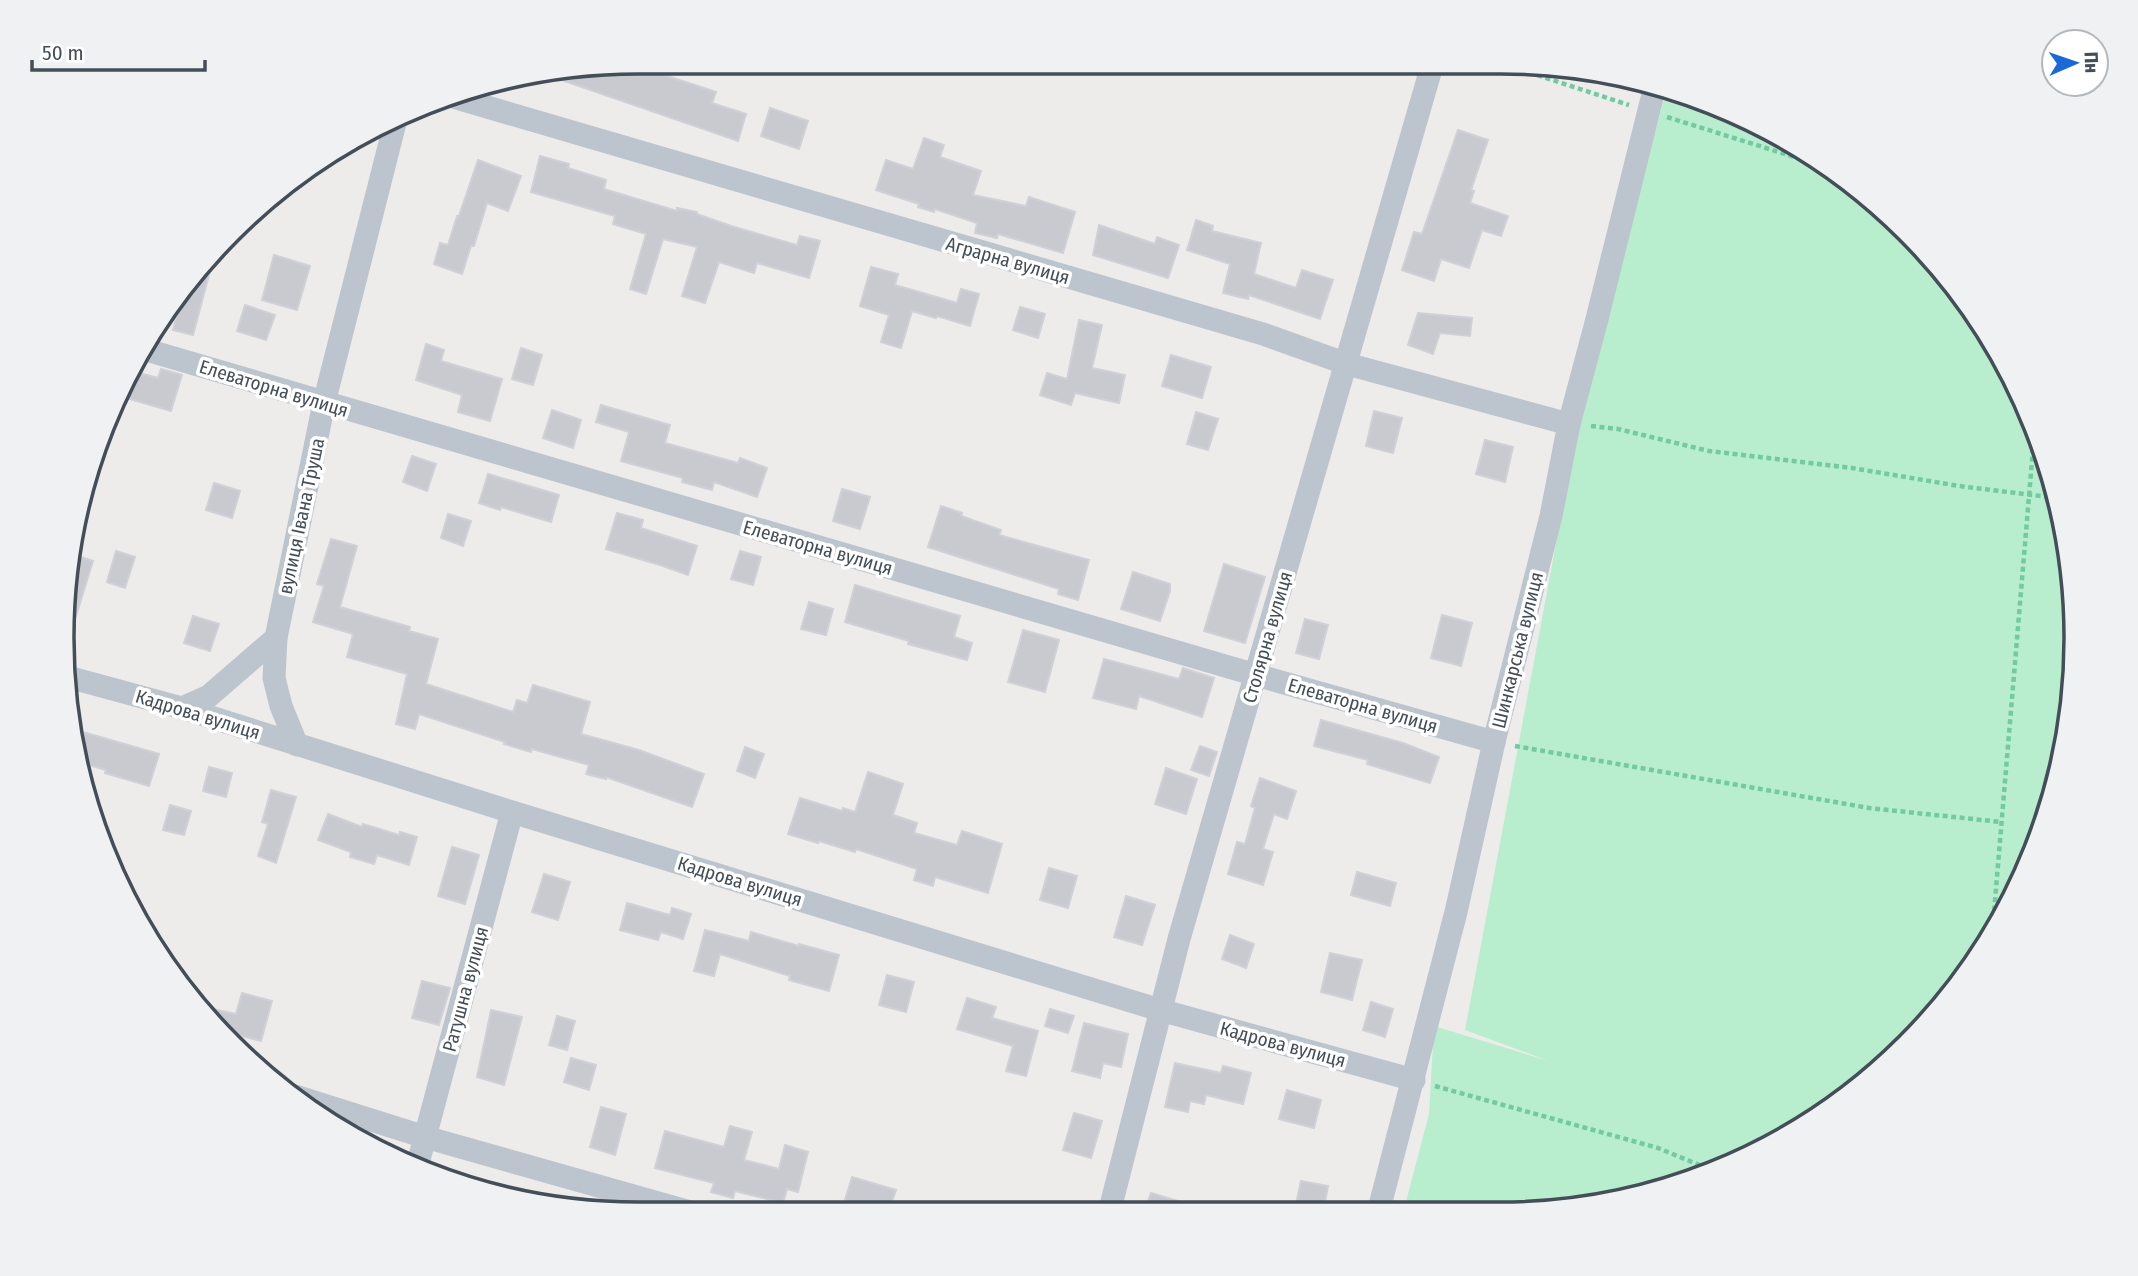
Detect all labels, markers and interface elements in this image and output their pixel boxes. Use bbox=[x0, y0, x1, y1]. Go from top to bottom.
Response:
scale bar bbox=[32, 28, 205, 72]
north arrow bbox=[2040, 28, 2110, 98]
text: 50 m bbox=[42, 40, 84, 66]
text: Пн bbox=[2080, 51, 2103, 74]
street label: Аграрна вулиця bbox=[943, 232, 1072, 289]
street label: Елеваторна вулиця bbox=[197, 355, 351, 422]
street label: вулиця Івана Труша bbox=[274, 436, 329, 596]
street label: Елеваторна вулиця bbox=[740, 515, 895, 580]
street label: Столярна вулиця bbox=[1238, 569, 1297, 706]
street label: Шинкарська вулиця bbox=[1487, 570, 1548, 731]
street label: Елеваторна вулиця bbox=[1285, 673, 1440, 738]
street label: Кадрова вулиця bbox=[133, 685, 263, 744]
street label: Кадрова вулиця bbox=[675, 852, 805, 911]
street label: Ратушна вулиця bbox=[438, 924, 493, 1054]
street label: Кадрова вулиця bbox=[1218, 1017, 1348, 1072]

